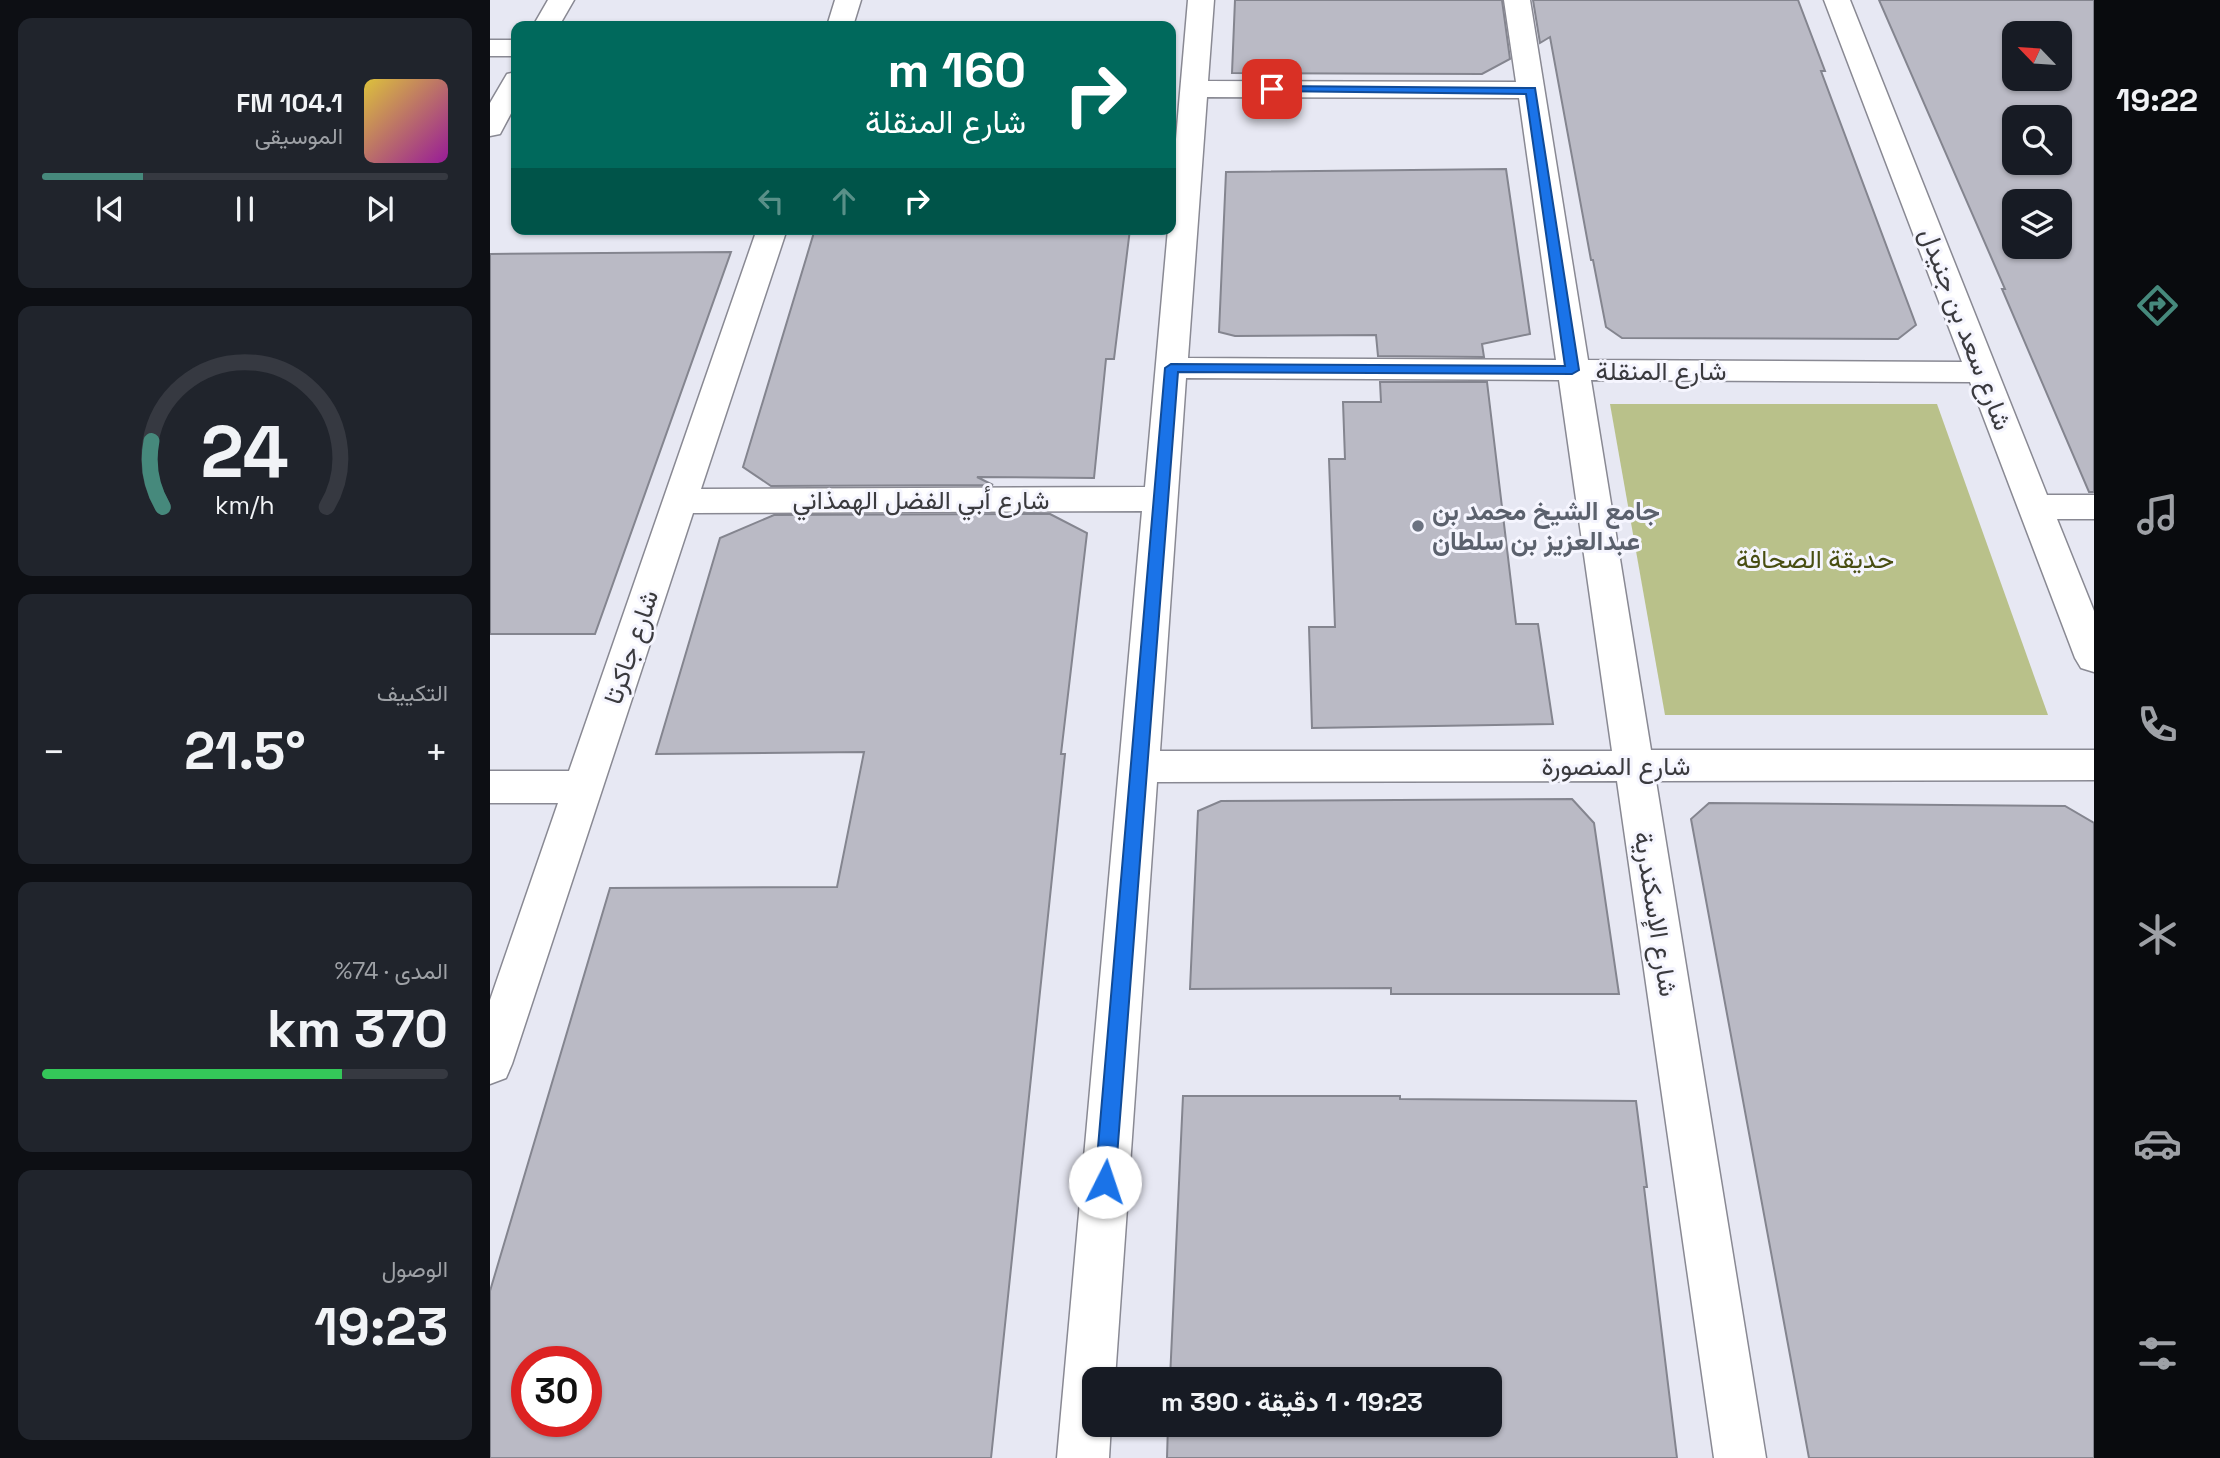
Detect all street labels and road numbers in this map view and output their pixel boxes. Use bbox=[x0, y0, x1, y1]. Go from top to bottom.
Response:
street label: شارع سعد بن جنيدل bbox=[1911, 223, 2020, 435]
street label: شارع المنقلة bbox=[1596, 354, 1726, 389]
street label: شارع أبي الفضل الهمذاني bbox=[792, 483, 1050, 521]
street label: شارع جاكرتا bbox=[596, 585, 667, 709]
street label: شارع المنصورة bbox=[1541, 749, 1691, 784]
street label: شارع الإسكندرية bbox=[1625, 829, 1686, 999]

